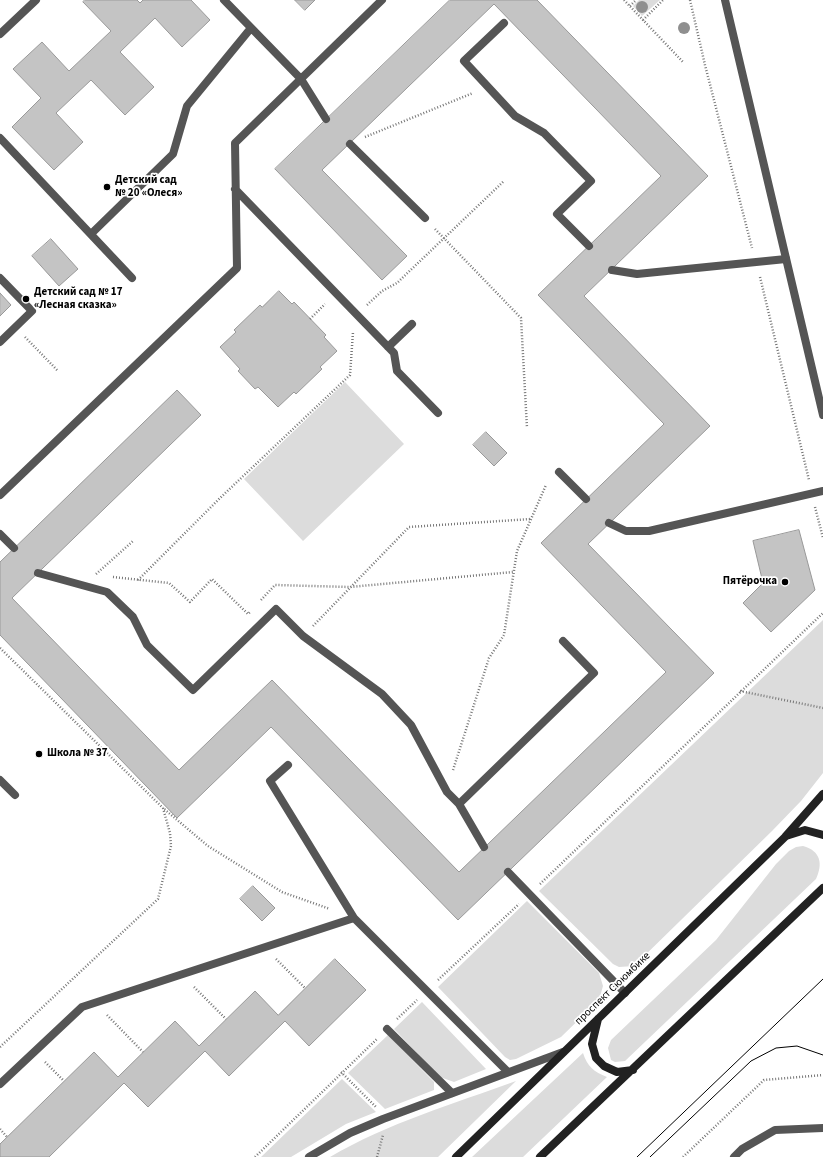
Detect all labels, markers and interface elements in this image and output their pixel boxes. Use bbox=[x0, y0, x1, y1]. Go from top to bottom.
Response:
place label: Детский сад № 20 «Олеся» bbox=[115, 174, 183, 200]
marker: Детский сад № 20 «Олеся» bbox=[102, 182, 112, 192]
place label: Детский сад № 17 «Лесная сказка» bbox=[34, 286, 122, 312]
marker: Детский сад № 17 «Лесная сказка» bbox=[21, 294, 31, 304]
place label: Пятёрочка bbox=[723, 575, 777, 589]
marker: Пятёрочка bbox=[780, 577, 790, 587]
place label: Школа № 37 bbox=[47, 747, 108, 761]
marker: Школа № 37 bbox=[34, 749, 44, 759]
street label: проспект Сююмбике bbox=[573, 950, 653, 1028]

